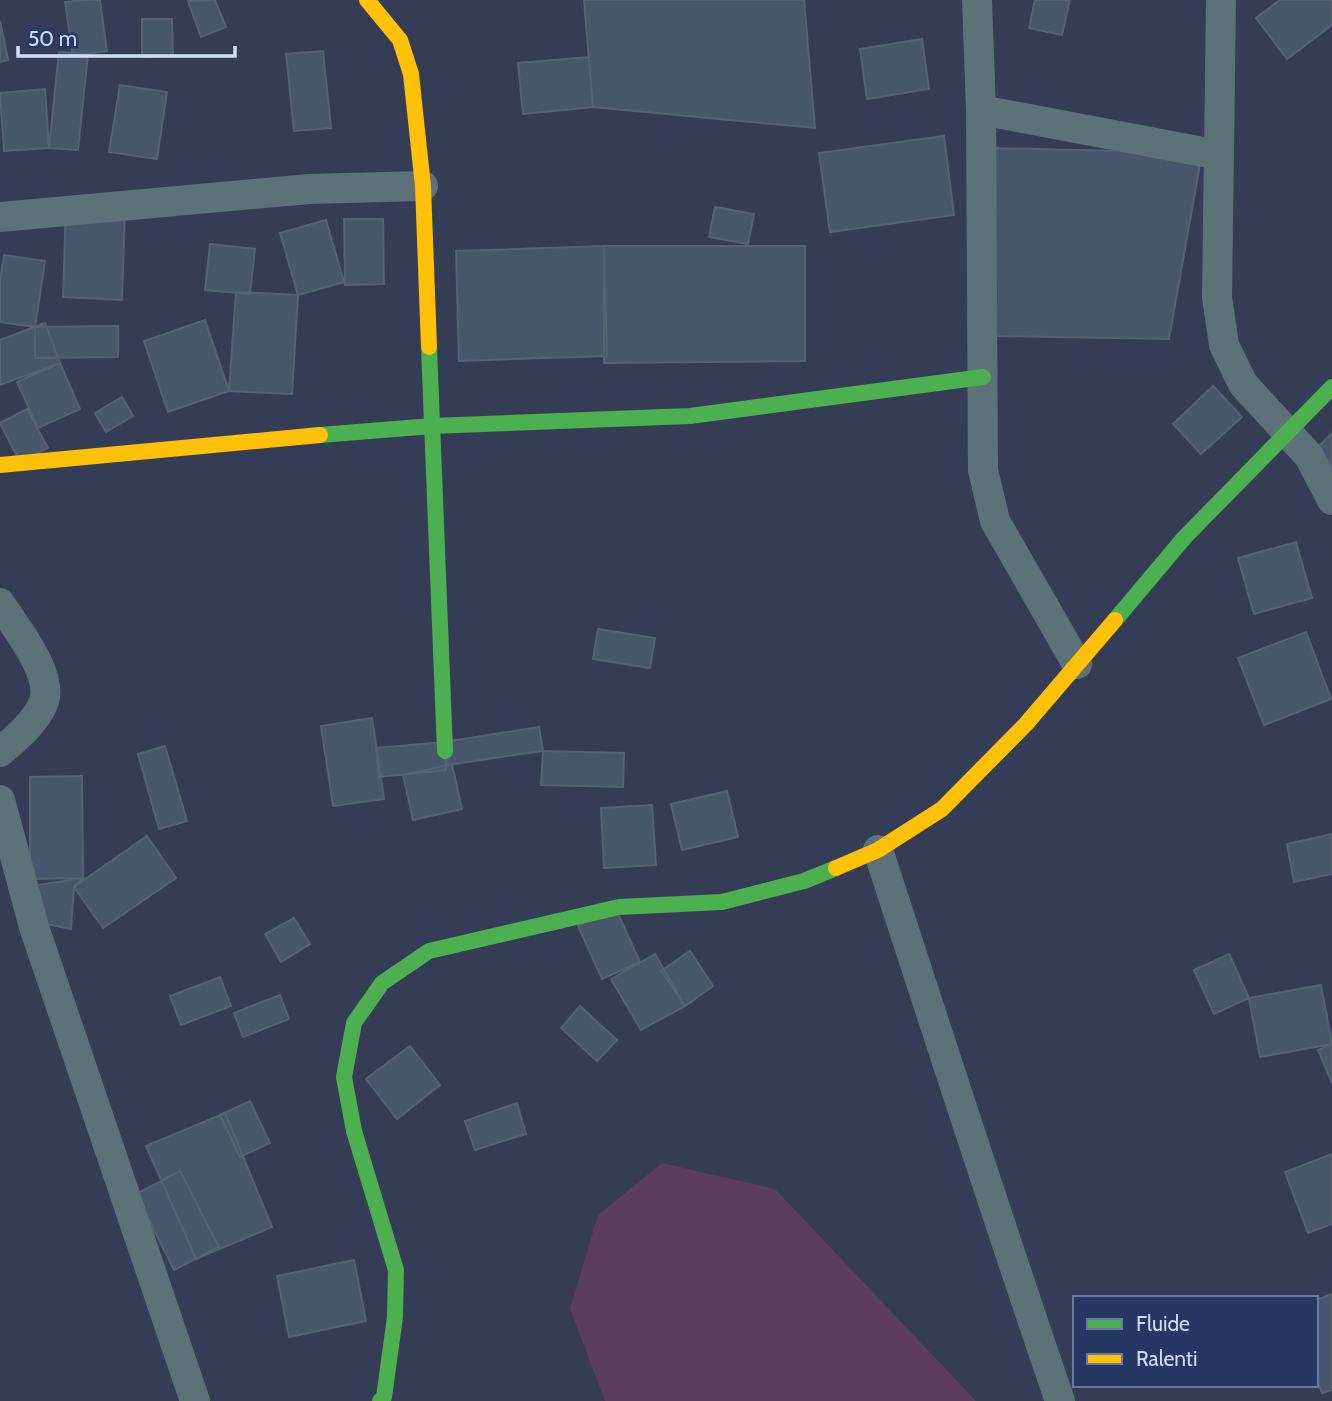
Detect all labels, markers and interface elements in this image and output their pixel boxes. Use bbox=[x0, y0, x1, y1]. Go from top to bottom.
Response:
scale bar bbox=[18, 14, 234, 58]
text: 50 m bbox=[28, 26, 77, 51]
legend bbox=[1073, 1296, 1318, 1387]
text: Fluide bbox=[1136, 1311, 1190, 1336]
text: Ralenti bbox=[1136, 1346, 1197, 1371]

